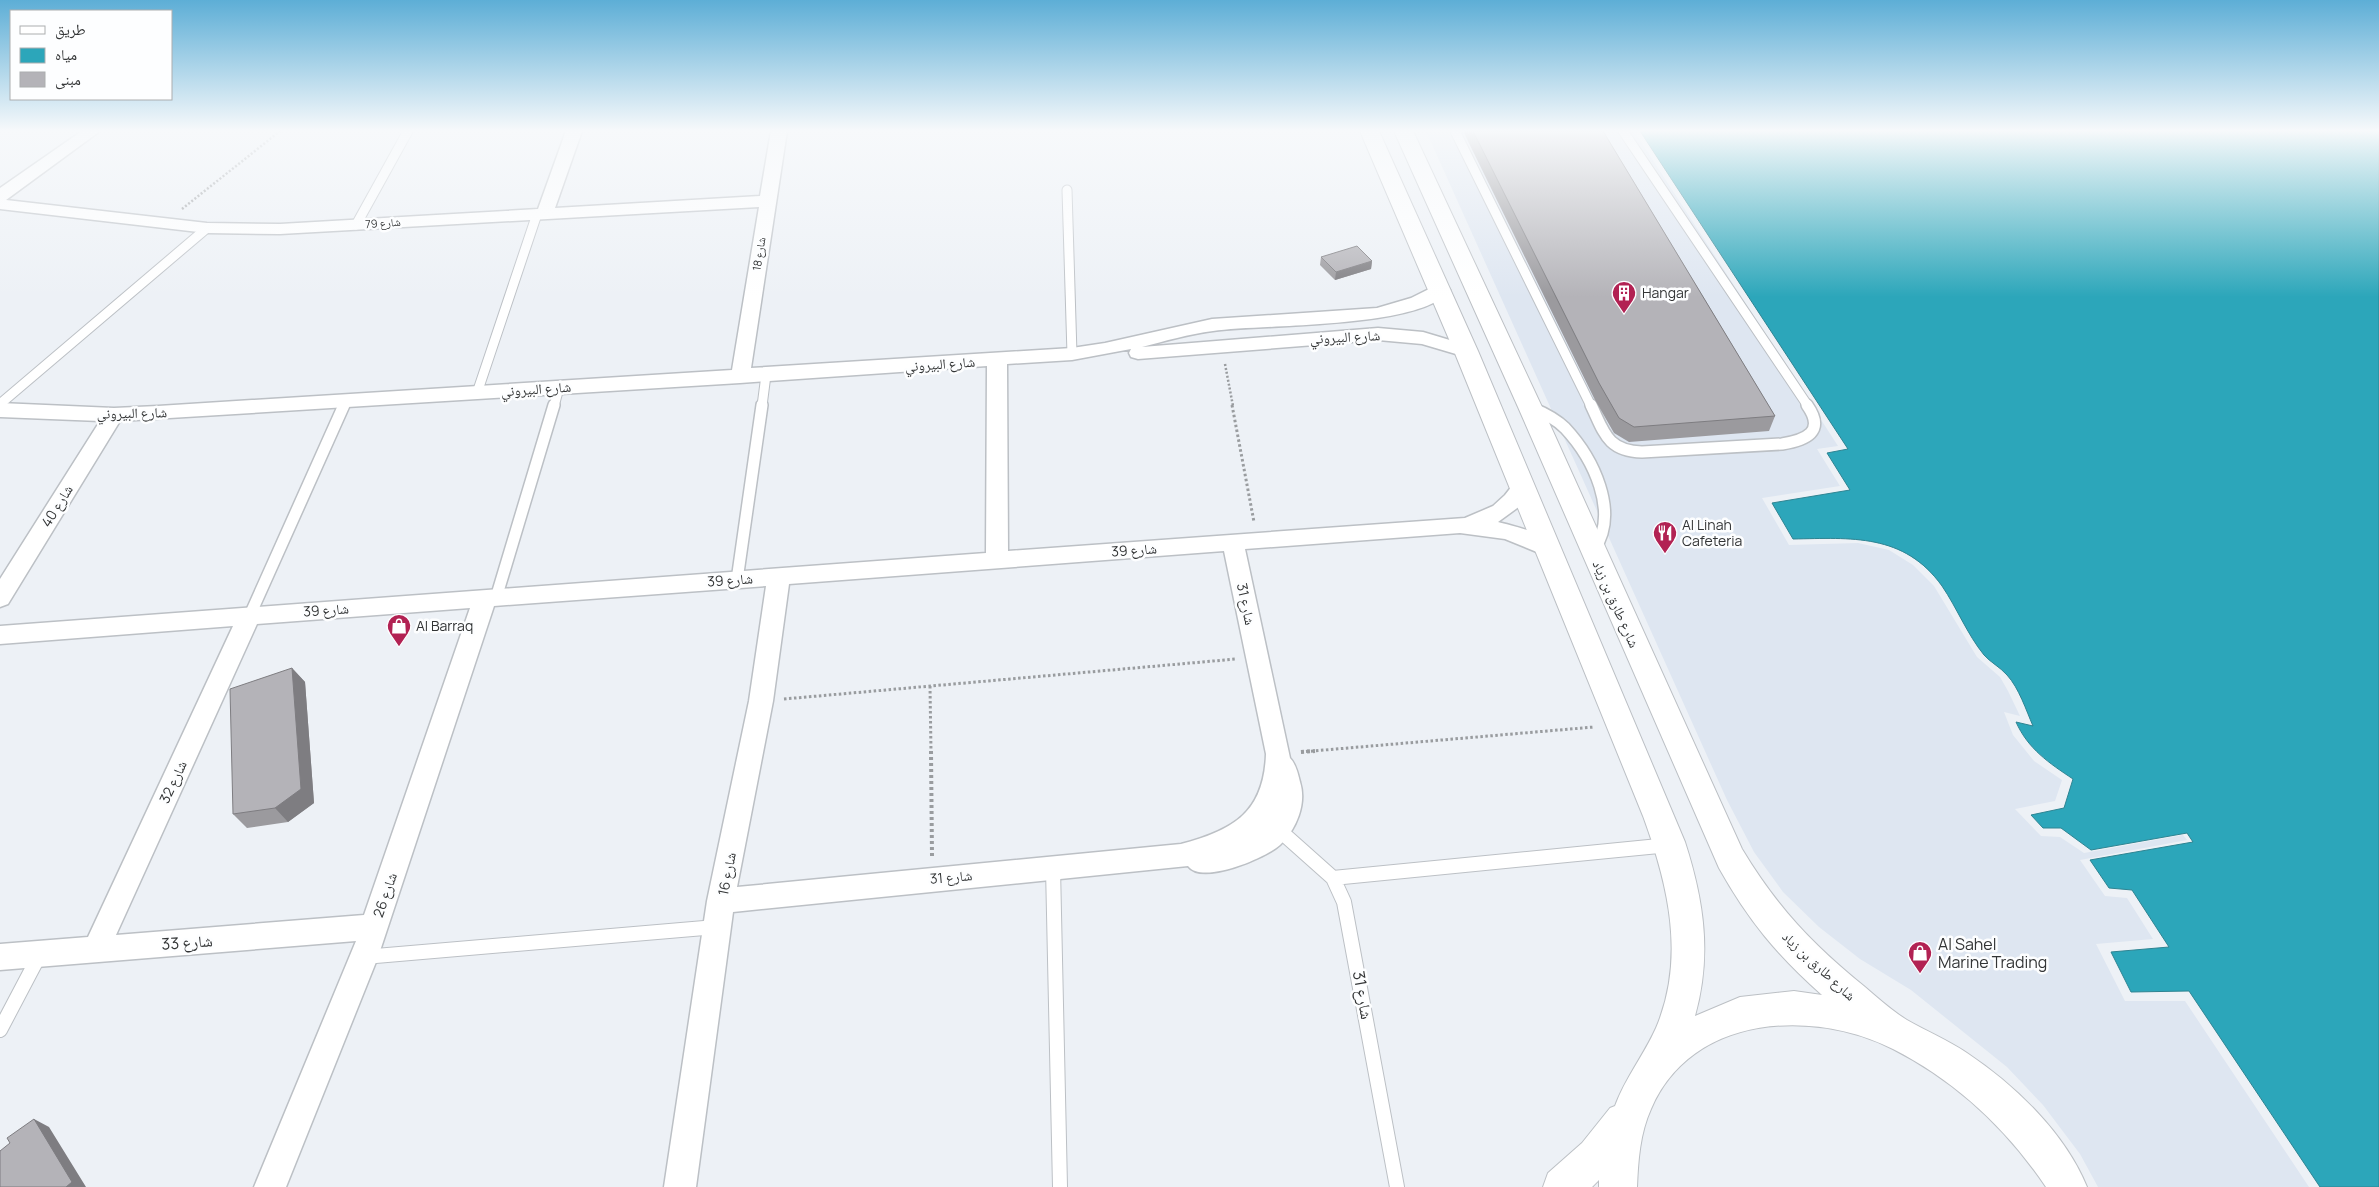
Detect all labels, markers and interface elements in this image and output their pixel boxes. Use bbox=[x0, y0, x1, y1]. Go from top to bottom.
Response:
legend bbox=[10, 10, 172, 100]
text: طريق bbox=[55, 19, 86, 40]
text: مياه bbox=[55, 44, 77, 65]
text: مبنى bbox=[55, 69, 81, 90]
street label: شارع 79 bbox=[365, 214, 401, 231]
street label: شارع 18 bbox=[748, 236, 769, 272]
building icon: Hangar bbox=[1611, 280, 1637, 314]
place label: Hangar bbox=[1642, 283, 1689, 302]
street label: شارع البيروني bbox=[1309, 325, 1381, 350]
street label: شارع البيروني bbox=[904, 352, 976, 378]
street label: شارع البيروني bbox=[500, 377, 572, 403]
street label: شارع البيروني bbox=[97, 402, 167, 425]
street label: شارع 40 bbox=[36, 481, 78, 531]
place label: Al Linah Cafeteria bbox=[1682, 515, 1742, 550]
restaurant icon: Al Linah Cafeteria bbox=[1652, 520, 1678, 554]
street label: شارع 39 bbox=[1110, 538, 1158, 562]
street label: شارع طارق بن زياد bbox=[1588, 557, 1644, 651]
street label: شارع 39 bbox=[706, 568, 754, 592]
street label: شارع 31 bbox=[1232, 581, 1260, 627]
street label: شارع 39 bbox=[302, 598, 350, 622]
shop icon: Al Barraq bbox=[386, 613, 412, 647]
place label: Al Barraq bbox=[416, 616, 473, 635]
street label: شارع 32 bbox=[154, 757, 192, 807]
street label: شارع 16 bbox=[713, 851, 741, 897]
street label: شارع 31 bbox=[929, 865, 973, 889]
street label: شارع 26 bbox=[368, 870, 402, 920]
street label: شارع طارق بن زياد bbox=[1778, 927, 1860, 1005]
street label: شارع 33 bbox=[161, 929, 213, 955]
place label: Al Sahel Marine Trading bbox=[1938, 933, 2047, 973]
shop icon: Al Sahel Marine Trading bbox=[1907, 940, 1933, 974]
street label: شارع 31 bbox=[1348, 969, 1378, 1021]

